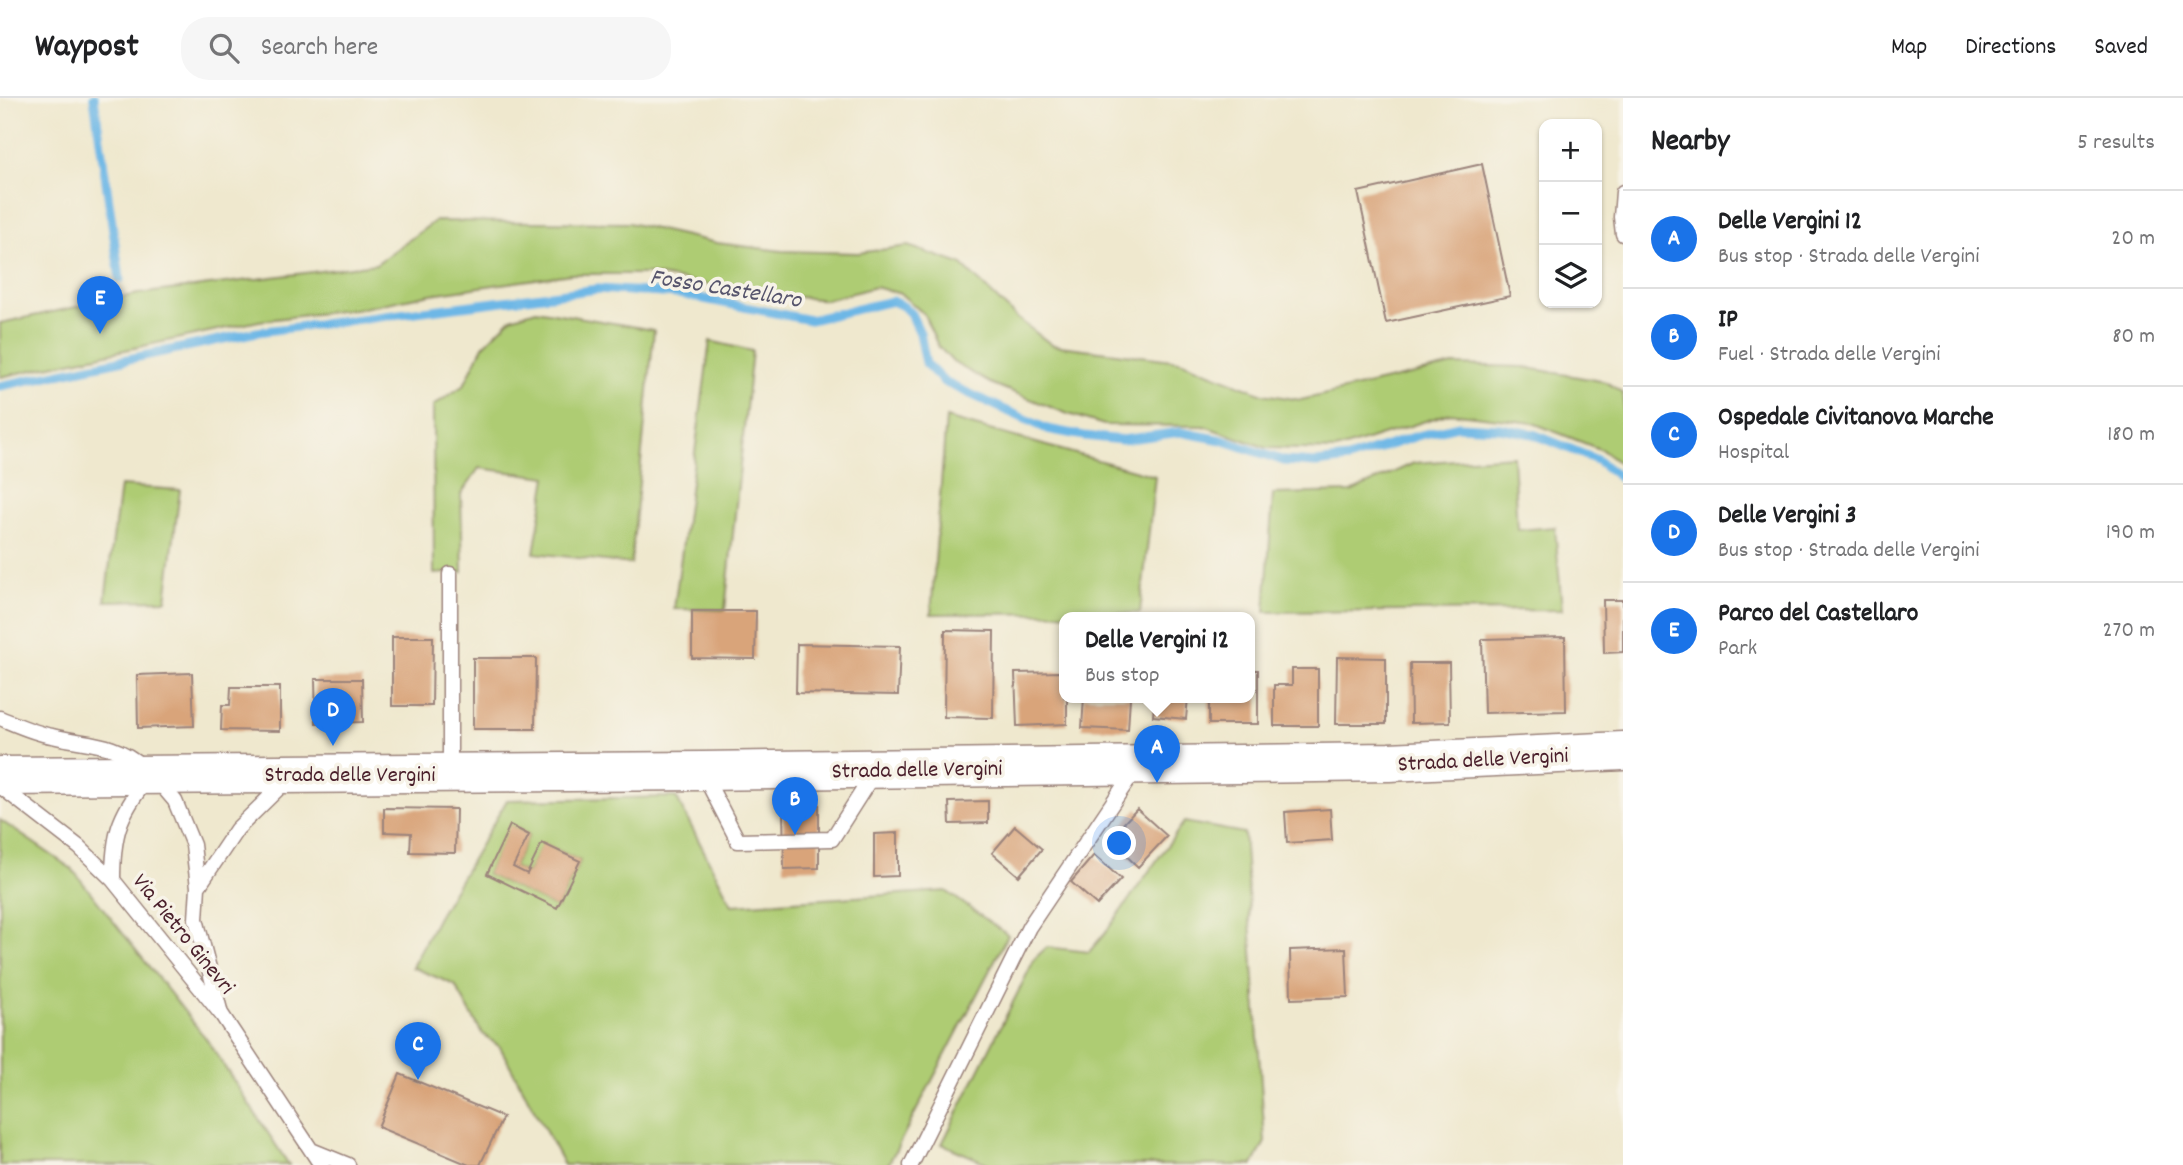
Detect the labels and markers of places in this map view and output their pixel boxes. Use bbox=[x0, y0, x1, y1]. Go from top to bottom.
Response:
pin: E bbox=[77, 276, 123, 334]
pin: D bbox=[310, 688, 356, 746]
pin: A bbox=[1134, 725, 1180, 783]
pin: B bbox=[772, 777, 818, 835]
pin: C bbox=[395, 1022, 441, 1080]

